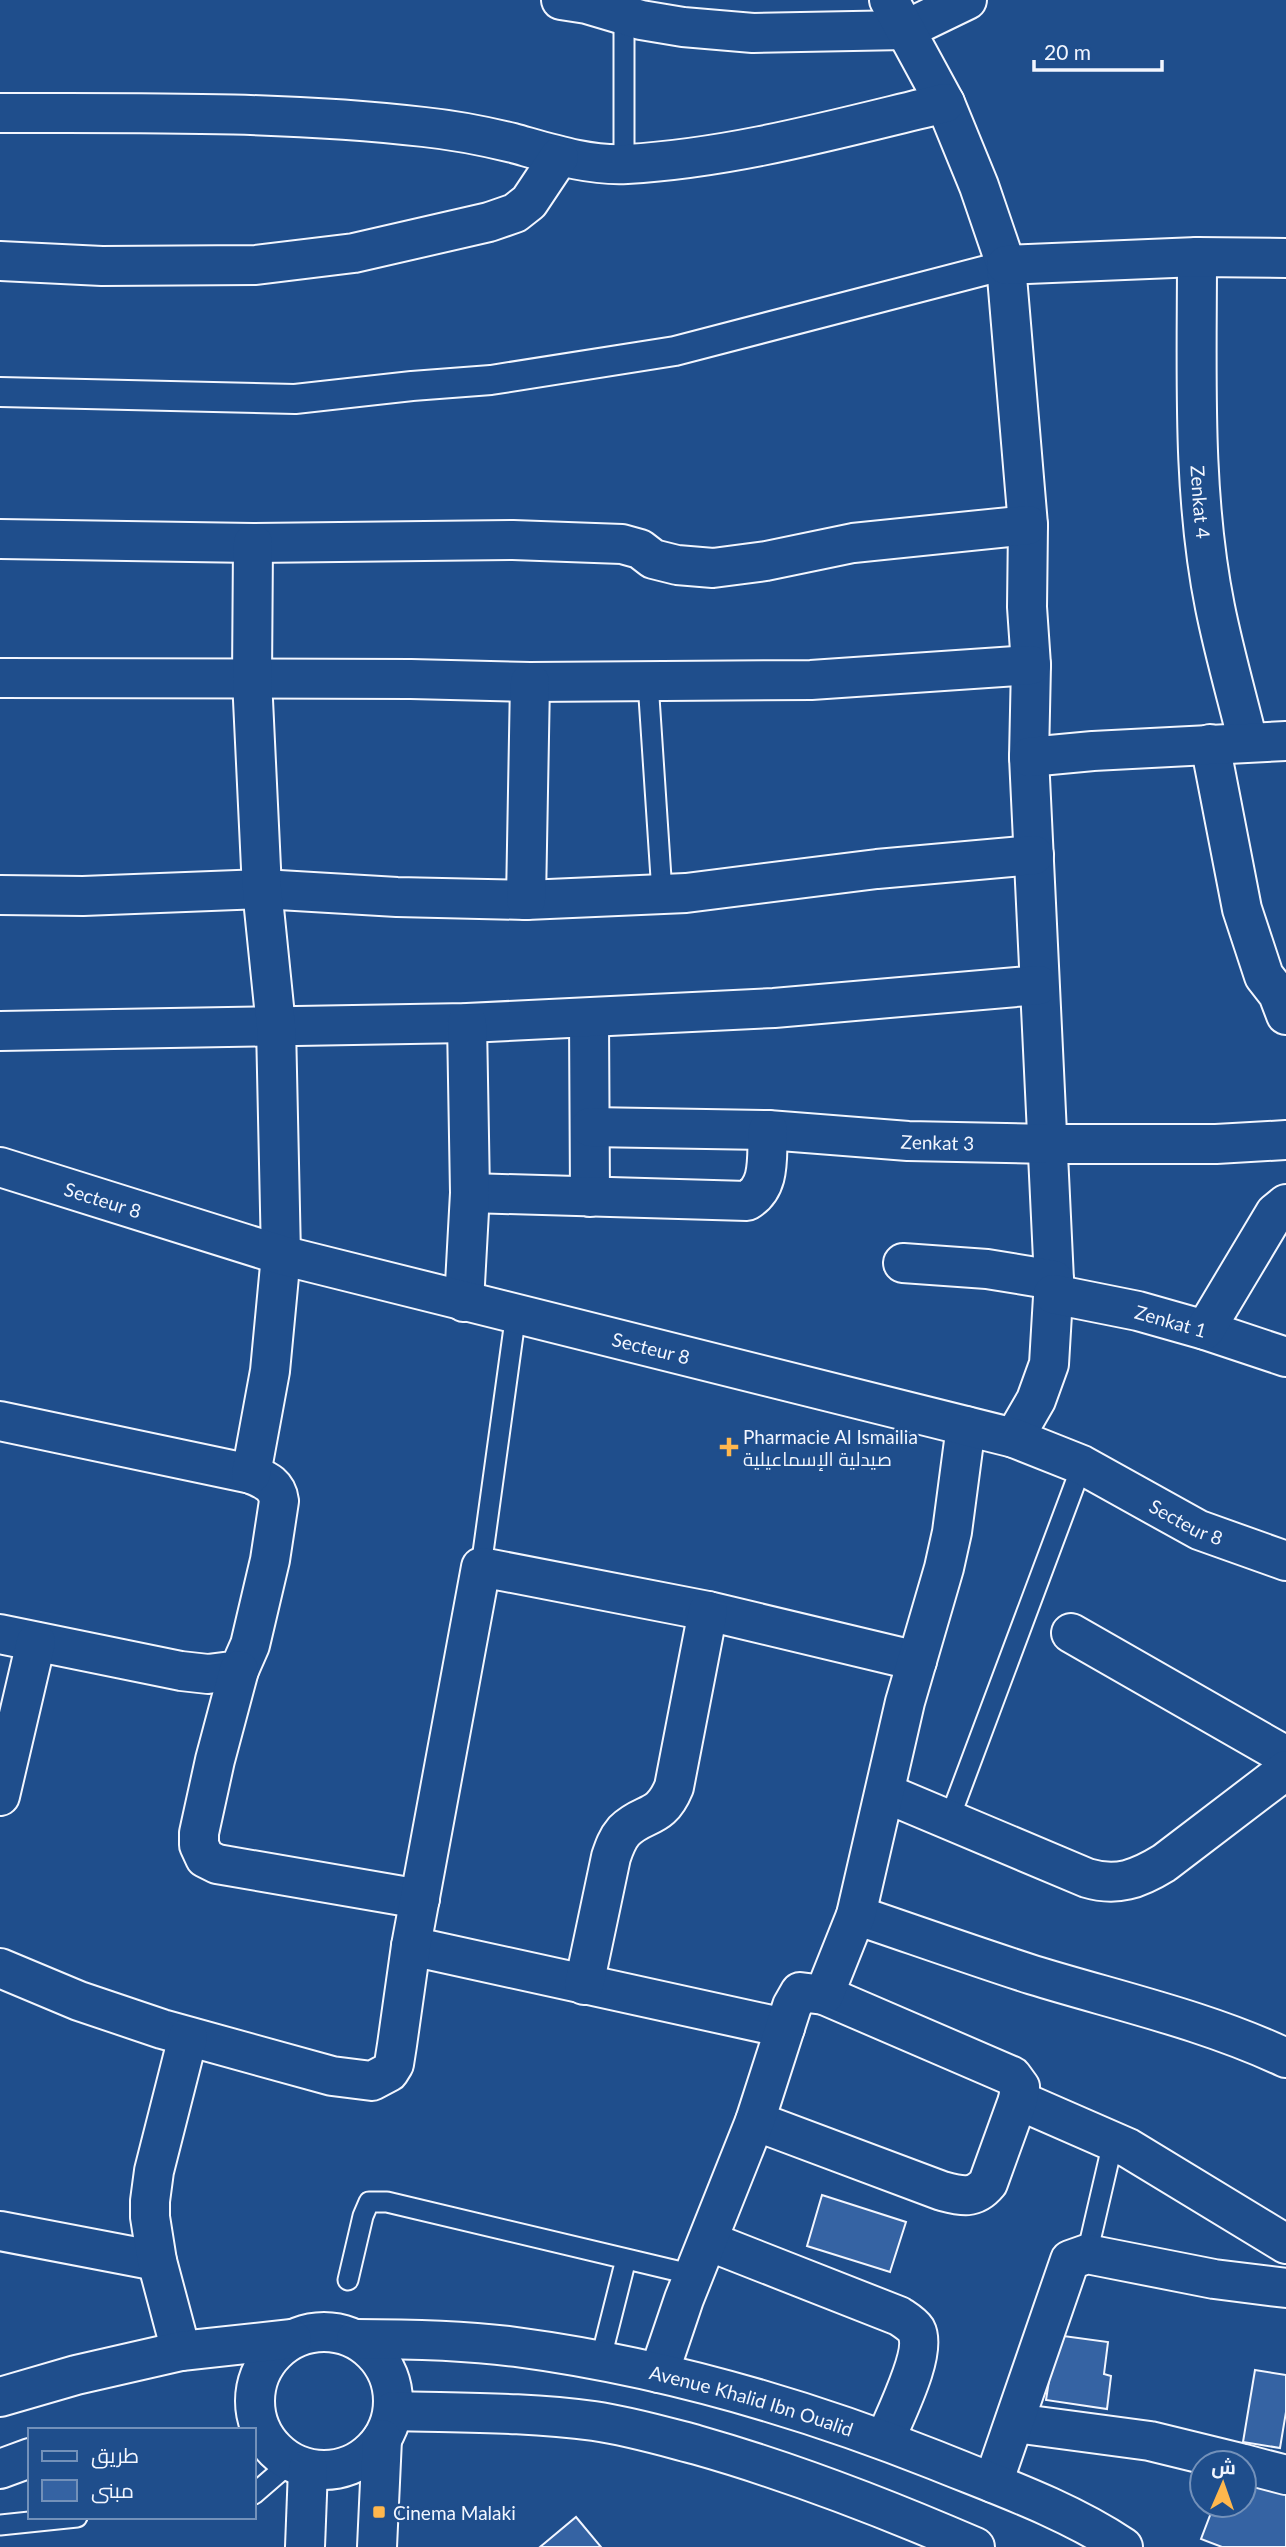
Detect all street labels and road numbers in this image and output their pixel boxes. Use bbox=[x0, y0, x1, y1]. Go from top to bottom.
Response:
street label: Zenkat 4 bbox=[1187, 465, 1216, 540]
street label: Zenkat 3 bbox=[900, 1129, 974, 1154]
street label: Secteur 8 bbox=[62, 1176, 144, 1222]
street label: Zenkat 1 bbox=[1133, 1299, 1209, 1341]
street label: Secteur 8 bbox=[610, 1327, 692, 1368]
street label: Secteur 8 bbox=[1146, 1493, 1226, 1549]
street label: Avenue Khalid Ibn Oualid bbox=[647, 2360, 857, 2440]

